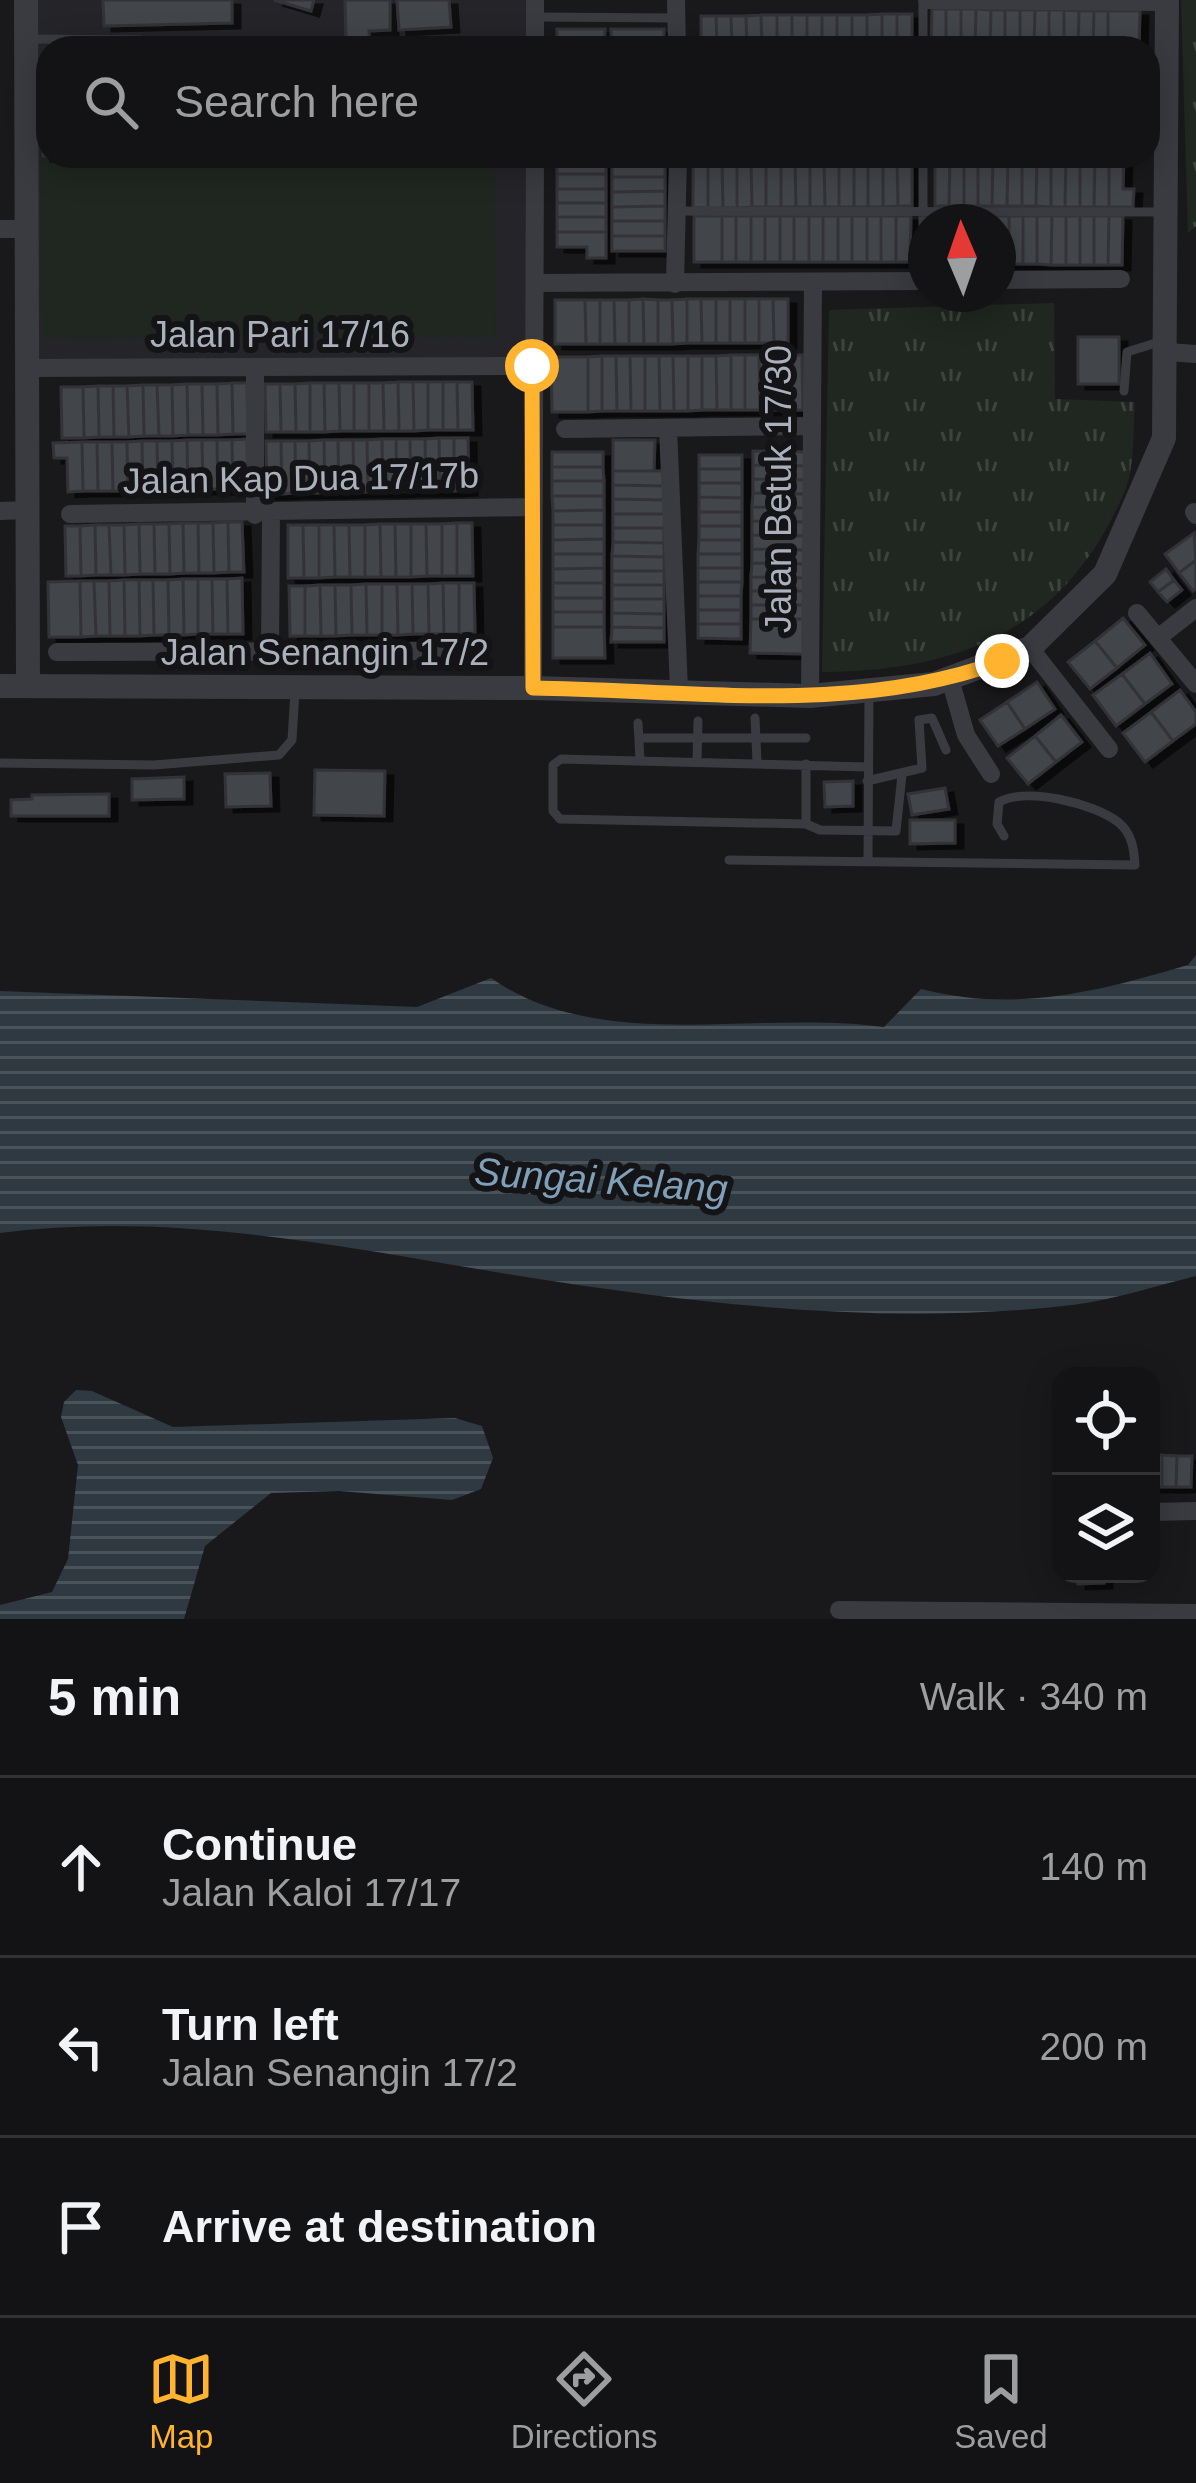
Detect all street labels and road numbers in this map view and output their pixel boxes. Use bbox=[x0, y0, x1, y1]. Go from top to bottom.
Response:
street label: Jalan Pari 17/16 bbox=[150, 314, 410, 355]
street label: Jalan Betuk 17/30 bbox=[758, 345, 799, 633]
street label: Jalan Kap Dua 17/17b bbox=[123, 454, 479, 502]
street label: Jalan Senangin 17/2 bbox=[161, 632, 489, 673]

